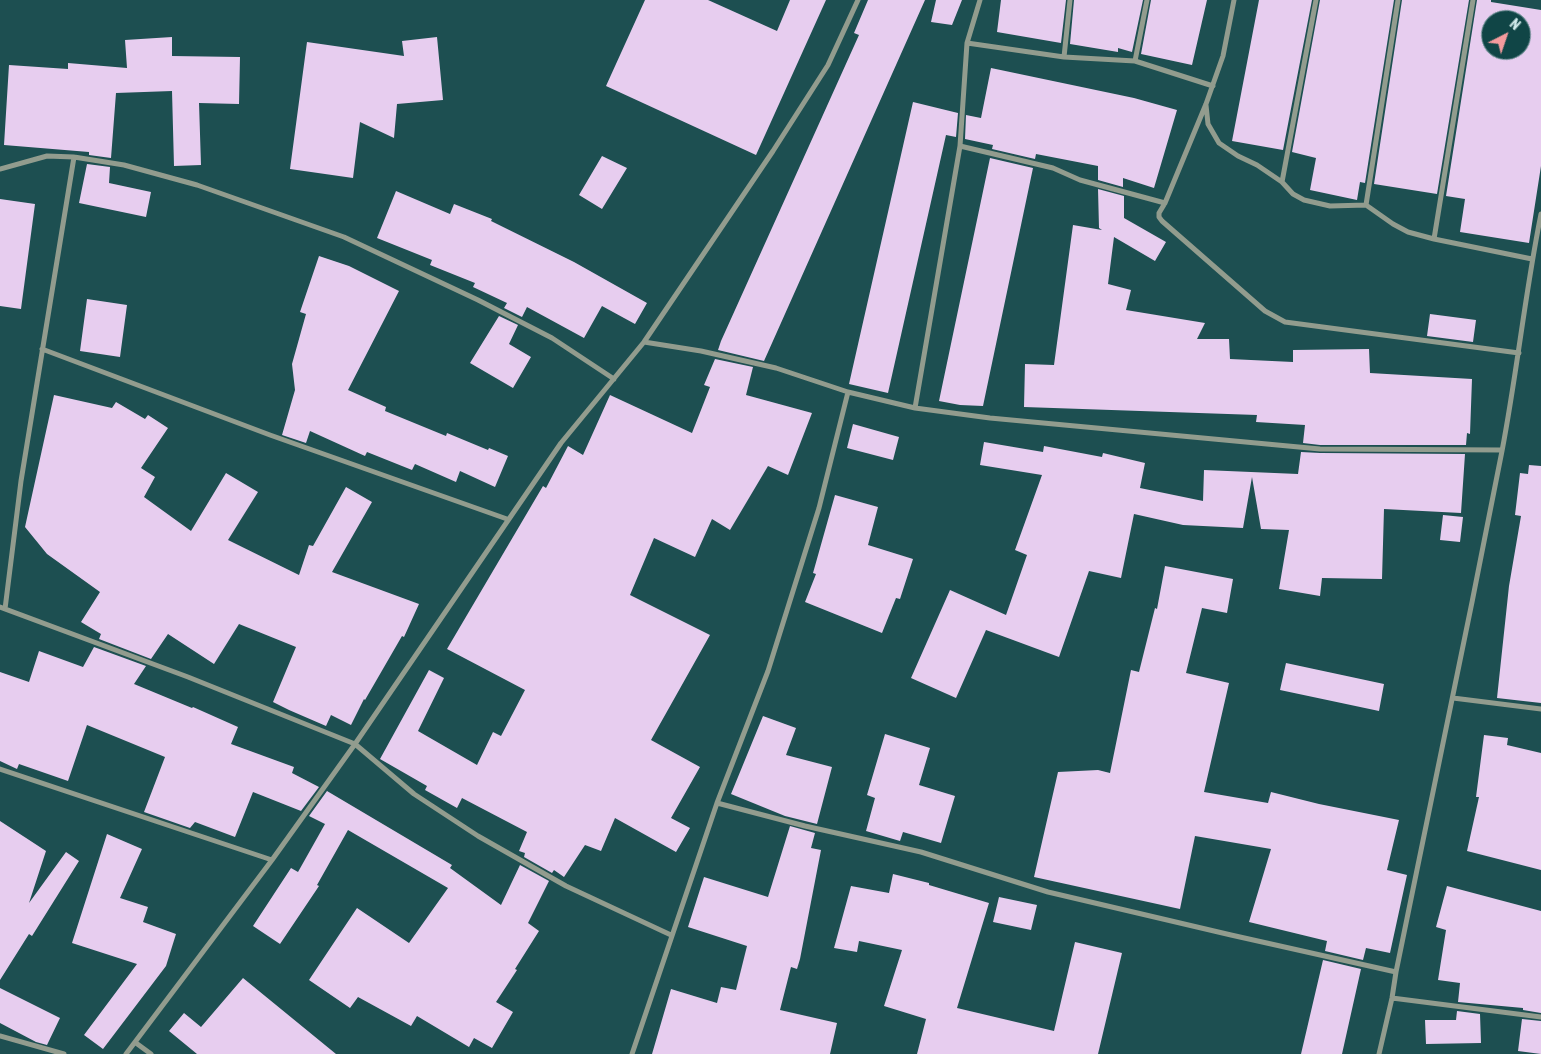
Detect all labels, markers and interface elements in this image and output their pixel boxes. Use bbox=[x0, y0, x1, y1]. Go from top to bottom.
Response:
north arrow bbox=[1481, 10, 1531, 60]
text: N bbox=[1507, 16, 1524, 33]

